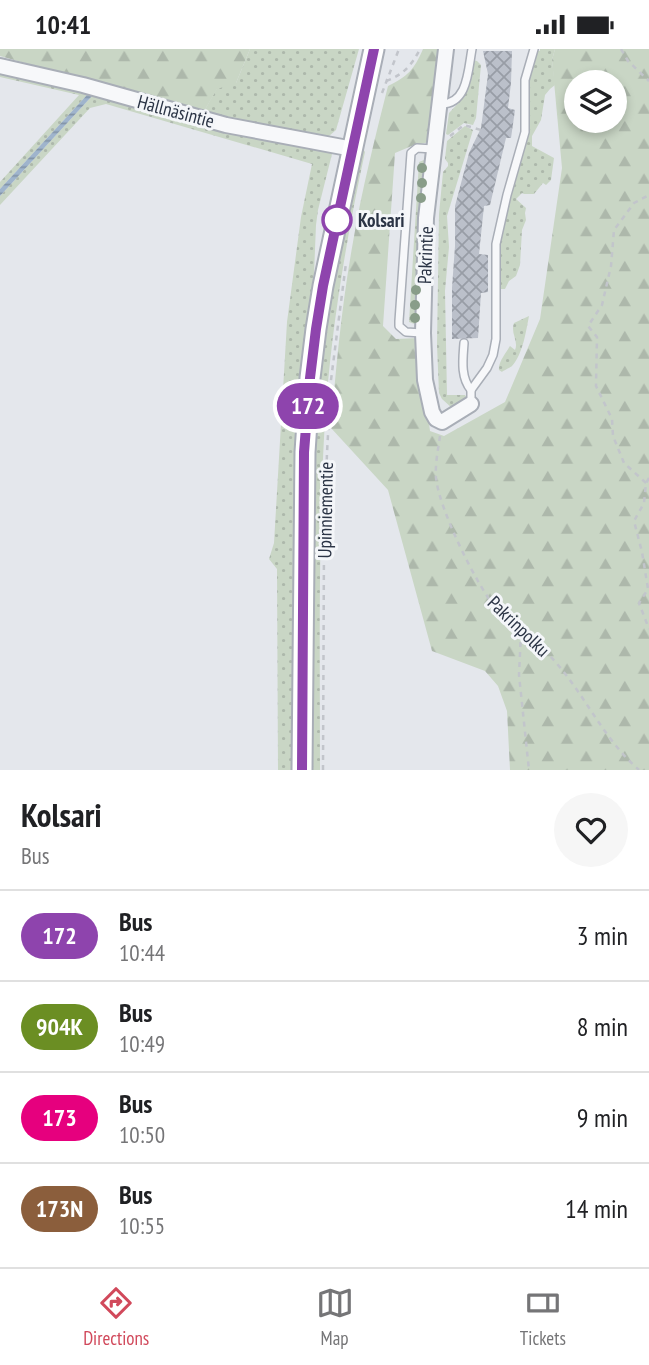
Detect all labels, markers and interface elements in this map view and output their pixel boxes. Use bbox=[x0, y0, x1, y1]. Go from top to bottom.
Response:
text: 10:41 bbox=[35, 8, 91, 41]
map controls bbox=[564, 70, 627, 133]
button: layers bbox=[564, 70, 627, 133]
street label: Hällnäsintie bbox=[135, 89, 217, 133]
marker: Kolsari bbox=[322, 205, 352, 235]
place label: Kolsari bbox=[358, 208, 405, 232]
street label: Pakrintie bbox=[412, 226, 438, 284]
line badge: 172 bbox=[268, 383, 348, 429]
text: 172 bbox=[291, 390, 325, 421]
street label: Upinniementie bbox=[312, 461, 338, 559]
street label: Pakrinpolku bbox=[483, 591, 555, 661]
text: Kolsari bbox=[21, 793, 102, 836]
button: heart bbox=[554, 793, 628, 867]
text: Bus bbox=[21, 841, 50, 870]
text: Bus bbox=[119, 905, 152, 938]
text: 3 min bbox=[577, 919, 628, 952]
text: 172 bbox=[42, 920, 77, 951]
text: 10:44 bbox=[119, 938, 165, 967]
text: Bus bbox=[119, 996, 152, 1029]
text: 8 min bbox=[577, 1010, 628, 1043]
text: 904K bbox=[36, 1011, 83, 1042]
text: 10:49 bbox=[119, 1029, 165, 1058]
text: Bus bbox=[119, 1087, 152, 1120]
text: 9 min bbox=[577, 1101, 628, 1134]
text: 173 bbox=[42, 1102, 77, 1133]
text: 10:50 bbox=[119, 1120, 165, 1149]
text: Bus bbox=[119, 1178, 152, 1211]
text: 14 min bbox=[565, 1192, 628, 1225]
text: 173N bbox=[36, 1193, 83, 1224]
text: 10:55 bbox=[119, 1211, 165, 1240]
tab: Directions bbox=[83, 1284, 149, 1350]
tab: Map bbox=[316, 1284, 354, 1350]
tab: Tickets bbox=[520, 1284, 566, 1350]

